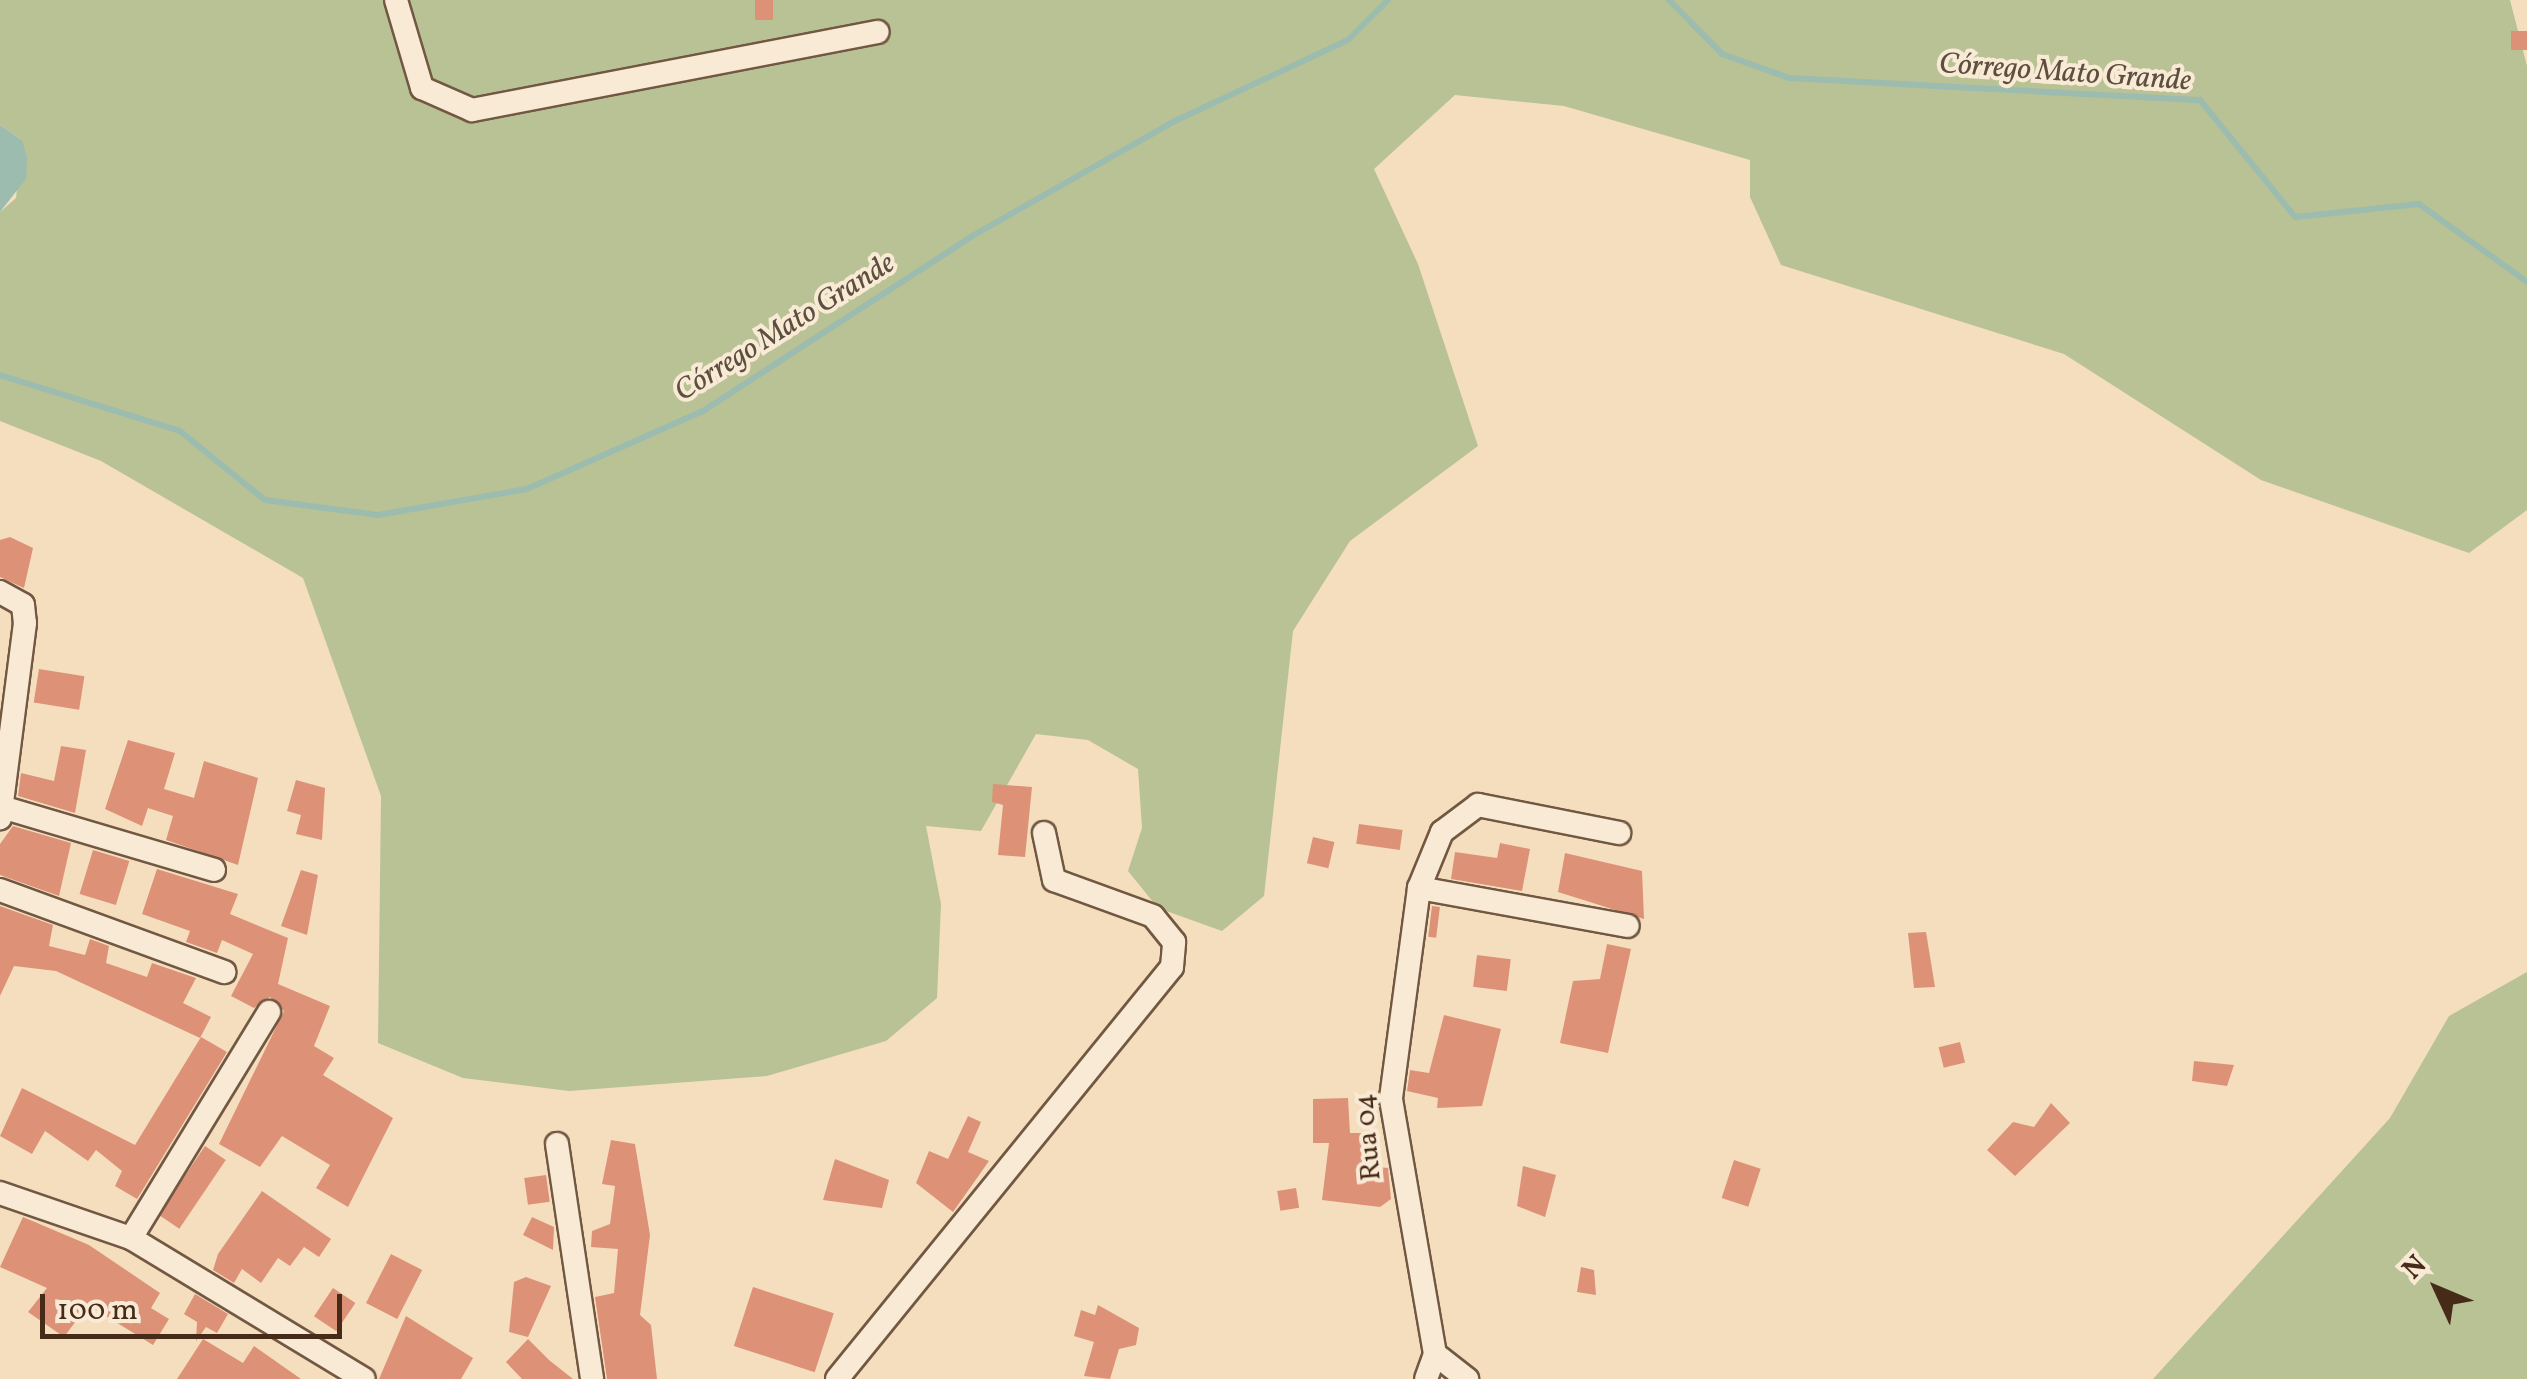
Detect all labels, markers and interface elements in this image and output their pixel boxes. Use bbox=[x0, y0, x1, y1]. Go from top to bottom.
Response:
water label: Córrego Mato Grande bbox=[1938, 46, 2192, 100]
water label: Córrego Mato Grande bbox=[668, 246, 902, 410]
street label: Rua 04 bbox=[1348, 1092, 1390, 1182]
north arrow bbox=[2387, 1239, 2487, 1339]
text: N bbox=[2394, 1247, 2436, 1289]
scale bar bbox=[45, 1274, 348, 1336]
text: 100 m bbox=[57, 1290, 138, 1332]

